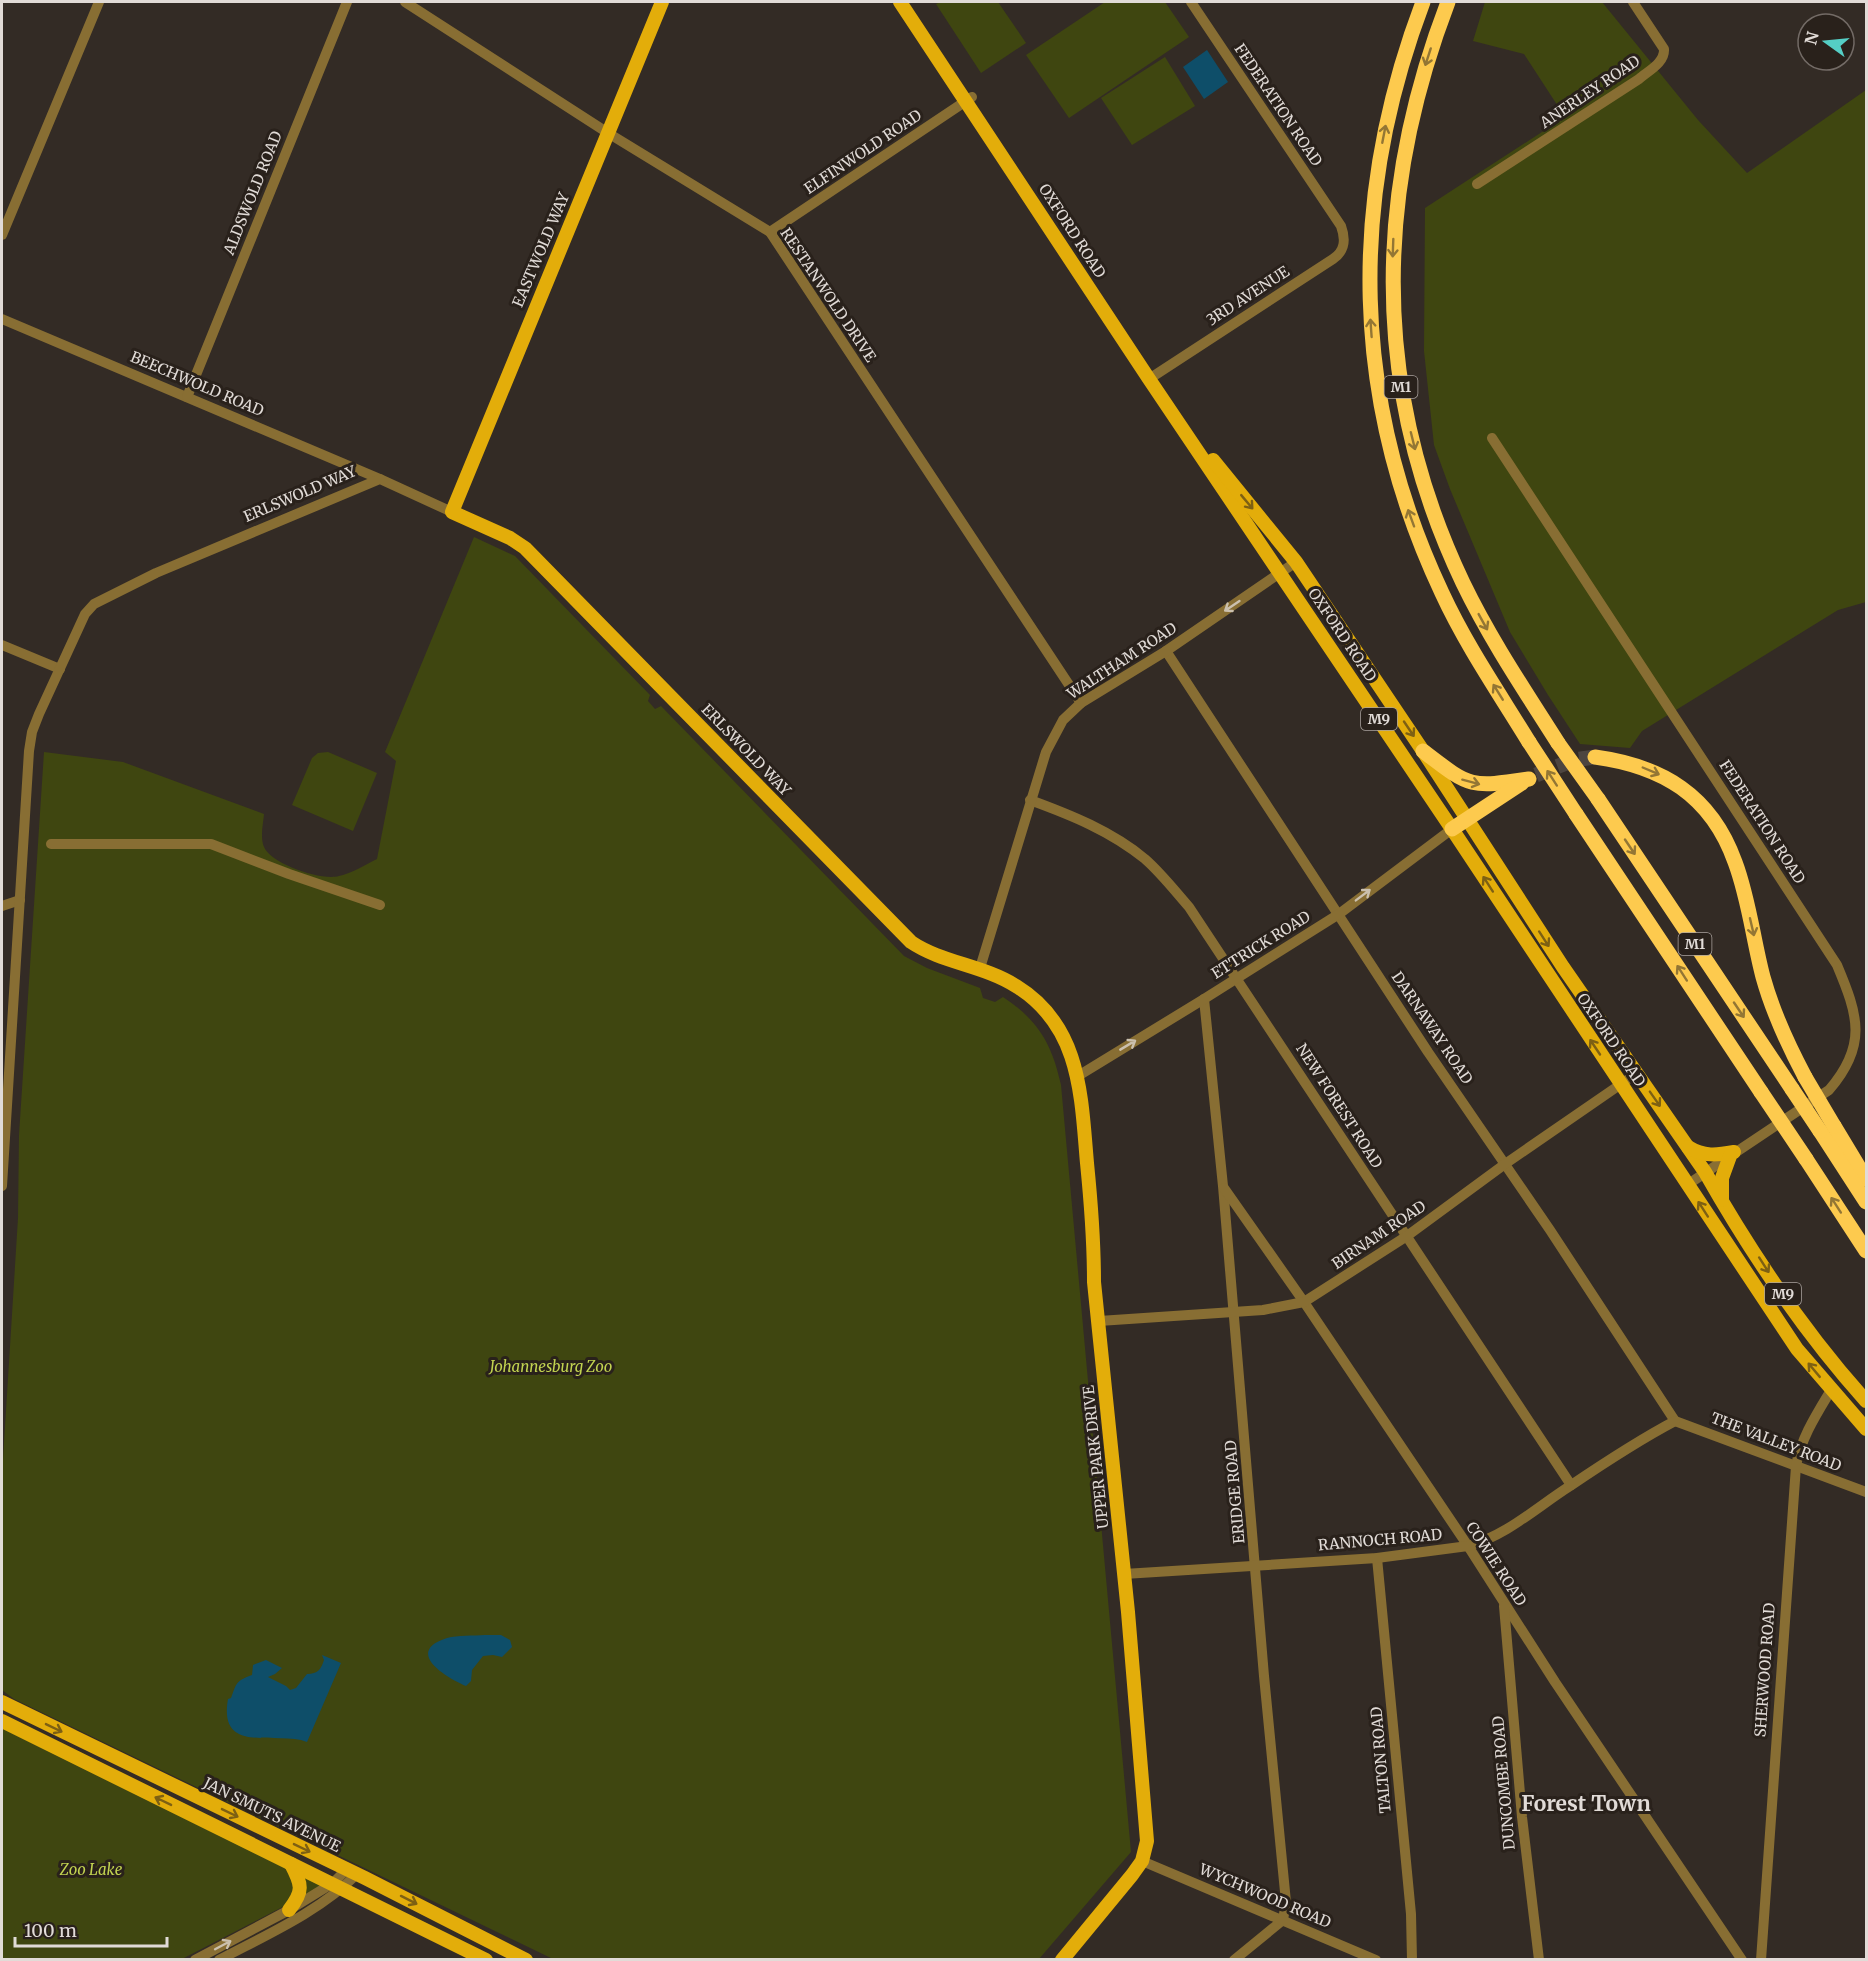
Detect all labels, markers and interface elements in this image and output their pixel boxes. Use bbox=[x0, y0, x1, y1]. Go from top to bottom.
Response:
north arrow bbox=[1796, 12, 1856, 72]
text: N bbox=[1800, 29, 1823, 47]
street label: FEDERATION ROAD bbox=[1230, 40, 1327, 170]
one-way arrow bbox=[1422, 47, 1433, 66]
street label: ANERLEY ROAD bbox=[1535, 51, 1643, 133]
street label: ELFINWOLD ROAD bbox=[800, 105, 925, 198]
one-way arrow bbox=[1379, 125, 1391, 144]
street label: ALDSWOLD ROAD bbox=[219, 128, 286, 258]
street label: OXFORD ROAD bbox=[1035, 180, 1110, 281]
street label: EASTWOLD WAY bbox=[508, 189, 573, 310]
street label: RESTANWOLD DRIVE bbox=[776, 224, 881, 366]
one-way arrow bbox=[1387, 237, 1399, 257]
street label: 3RD AVENUE bbox=[1203, 262, 1293, 329]
one-way arrow bbox=[1365, 318, 1376, 338]
street label: BEECHWOLD ROAD bbox=[128, 347, 267, 420]
road number: M1 bbox=[1384, 376, 1418, 398]
one-way arrow bbox=[1407, 431, 1419, 450]
street label: ERLSWOLD WAY bbox=[241, 461, 359, 526]
one-way arrow bbox=[1241, 494, 1254, 510]
one-way arrow bbox=[1405, 509, 1416, 528]
street label: OXFORD ROAD bbox=[1304, 584, 1381, 685]
one-way arrow bbox=[1224, 601, 1241, 613]
one-way arrow bbox=[1477, 613, 1489, 630]
street label: WALTHAM ROAD bbox=[1063, 618, 1180, 704]
one-way arrow bbox=[1492, 684, 1504, 701]
street label: ERLSWOLD WAY bbox=[698, 700, 795, 800]
road number: M9 bbox=[1361, 708, 1397, 730]
one-way arrow bbox=[1403, 721, 1415, 737]
street label: FEDERATION ROAD bbox=[1715, 756, 1810, 887]
one-way arrow bbox=[1642, 766, 1660, 777]
one-way arrow bbox=[1546, 770, 1558, 787]
one-way arrow bbox=[1461, 777, 1480, 788]
one-way arrow bbox=[1624, 839, 1637, 856]
one-way arrow bbox=[1482, 875, 1495, 892]
one-way arrow bbox=[1355, 889, 1371, 902]
street label: ETTRICK ROAD bbox=[1208, 907, 1314, 983]
one-way arrow bbox=[1746, 917, 1758, 936]
one-way arrow bbox=[1538, 930, 1551, 947]
road number: M1 bbox=[1678, 933, 1712, 955]
one-way arrow bbox=[1676, 965, 1688, 981]
street label: DARNAWAY ROAD bbox=[1388, 968, 1477, 1088]
street label: OXFORD ROAD bbox=[1573, 989, 1650, 1090]
one-way arrow bbox=[1732, 1001, 1745, 1018]
one-way arrow bbox=[1119, 1039, 1136, 1051]
one-way arrow bbox=[1589, 1039, 1601, 1055]
street label: NEW FOREST ROAD bbox=[1292, 1040, 1387, 1172]
one-way arrow bbox=[1649, 1090, 1661, 1107]
street label: BIRNAM ROAD bbox=[1328, 1196, 1429, 1273]
one-way arrow bbox=[1830, 1197, 1842, 1214]
one-way arrow bbox=[1697, 1202, 1709, 1218]
one-way arrow bbox=[1758, 1256, 1770, 1273]
road number: M9 bbox=[1765, 1283, 1801, 1305]
park label: Johannesburg Zoo bbox=[488, 1357, 612, 1376]
one-way arrow bbox=[1807, 1362, 1820, 1378]
street label: UPPER PARK DRIVE bbox=[1078, 1384, 1112, 1530]
street label: THE VALLEY ROAD bbox=[1708, 1408, 1844, 1475]
street label: ERIDGE ROAD bbox=[1221, 1439, 1248, 1545]
street label: COWIE ROAD bbox=[1462, 1518, 1531, 1609]
street label: RANNOCH ROAD bbox=[1317, 1525, 1443, 1554]
street label: SHERWOOD ROAD bbox=[1750, 1602, 1779, 1738]
street label: TALTON ROAD bbox=[1366, 1706, 1395, 1814]
street label: DUNCOMBE ROAD bbox=[1488, 1715, 1519, 1851]
one-way arrow bbox=[45, 1722, 63, 1734]
street label: JAN SMUTS AVENUE bbox=[200, 1773, 344, 1856]
district label: Forest Town bbox=[1521, 1790, 1651, 1817]
one-way arrow bbox=[155, 1795, 173, 1806]
one-way arrow bbox=[220, 1807, 238, 1819]
one-way arrow bbox=[292, 1842, 310, 1854]
street label: WYCHWOOD ROAD bbox=[1196, 1859, 1334, 1932]
park label: Zoo Lake bbox=[59, 1860, 123, 1879]
one-way arrow bbox=[400, 1895, 418, 1907]
scale bar bbox=[15, 1910, 166, 1948]
text: 100 m bbox=[24, 1919, 77, 1942]
one-way arrow bbox=[214, 1938, 232, 1950]

